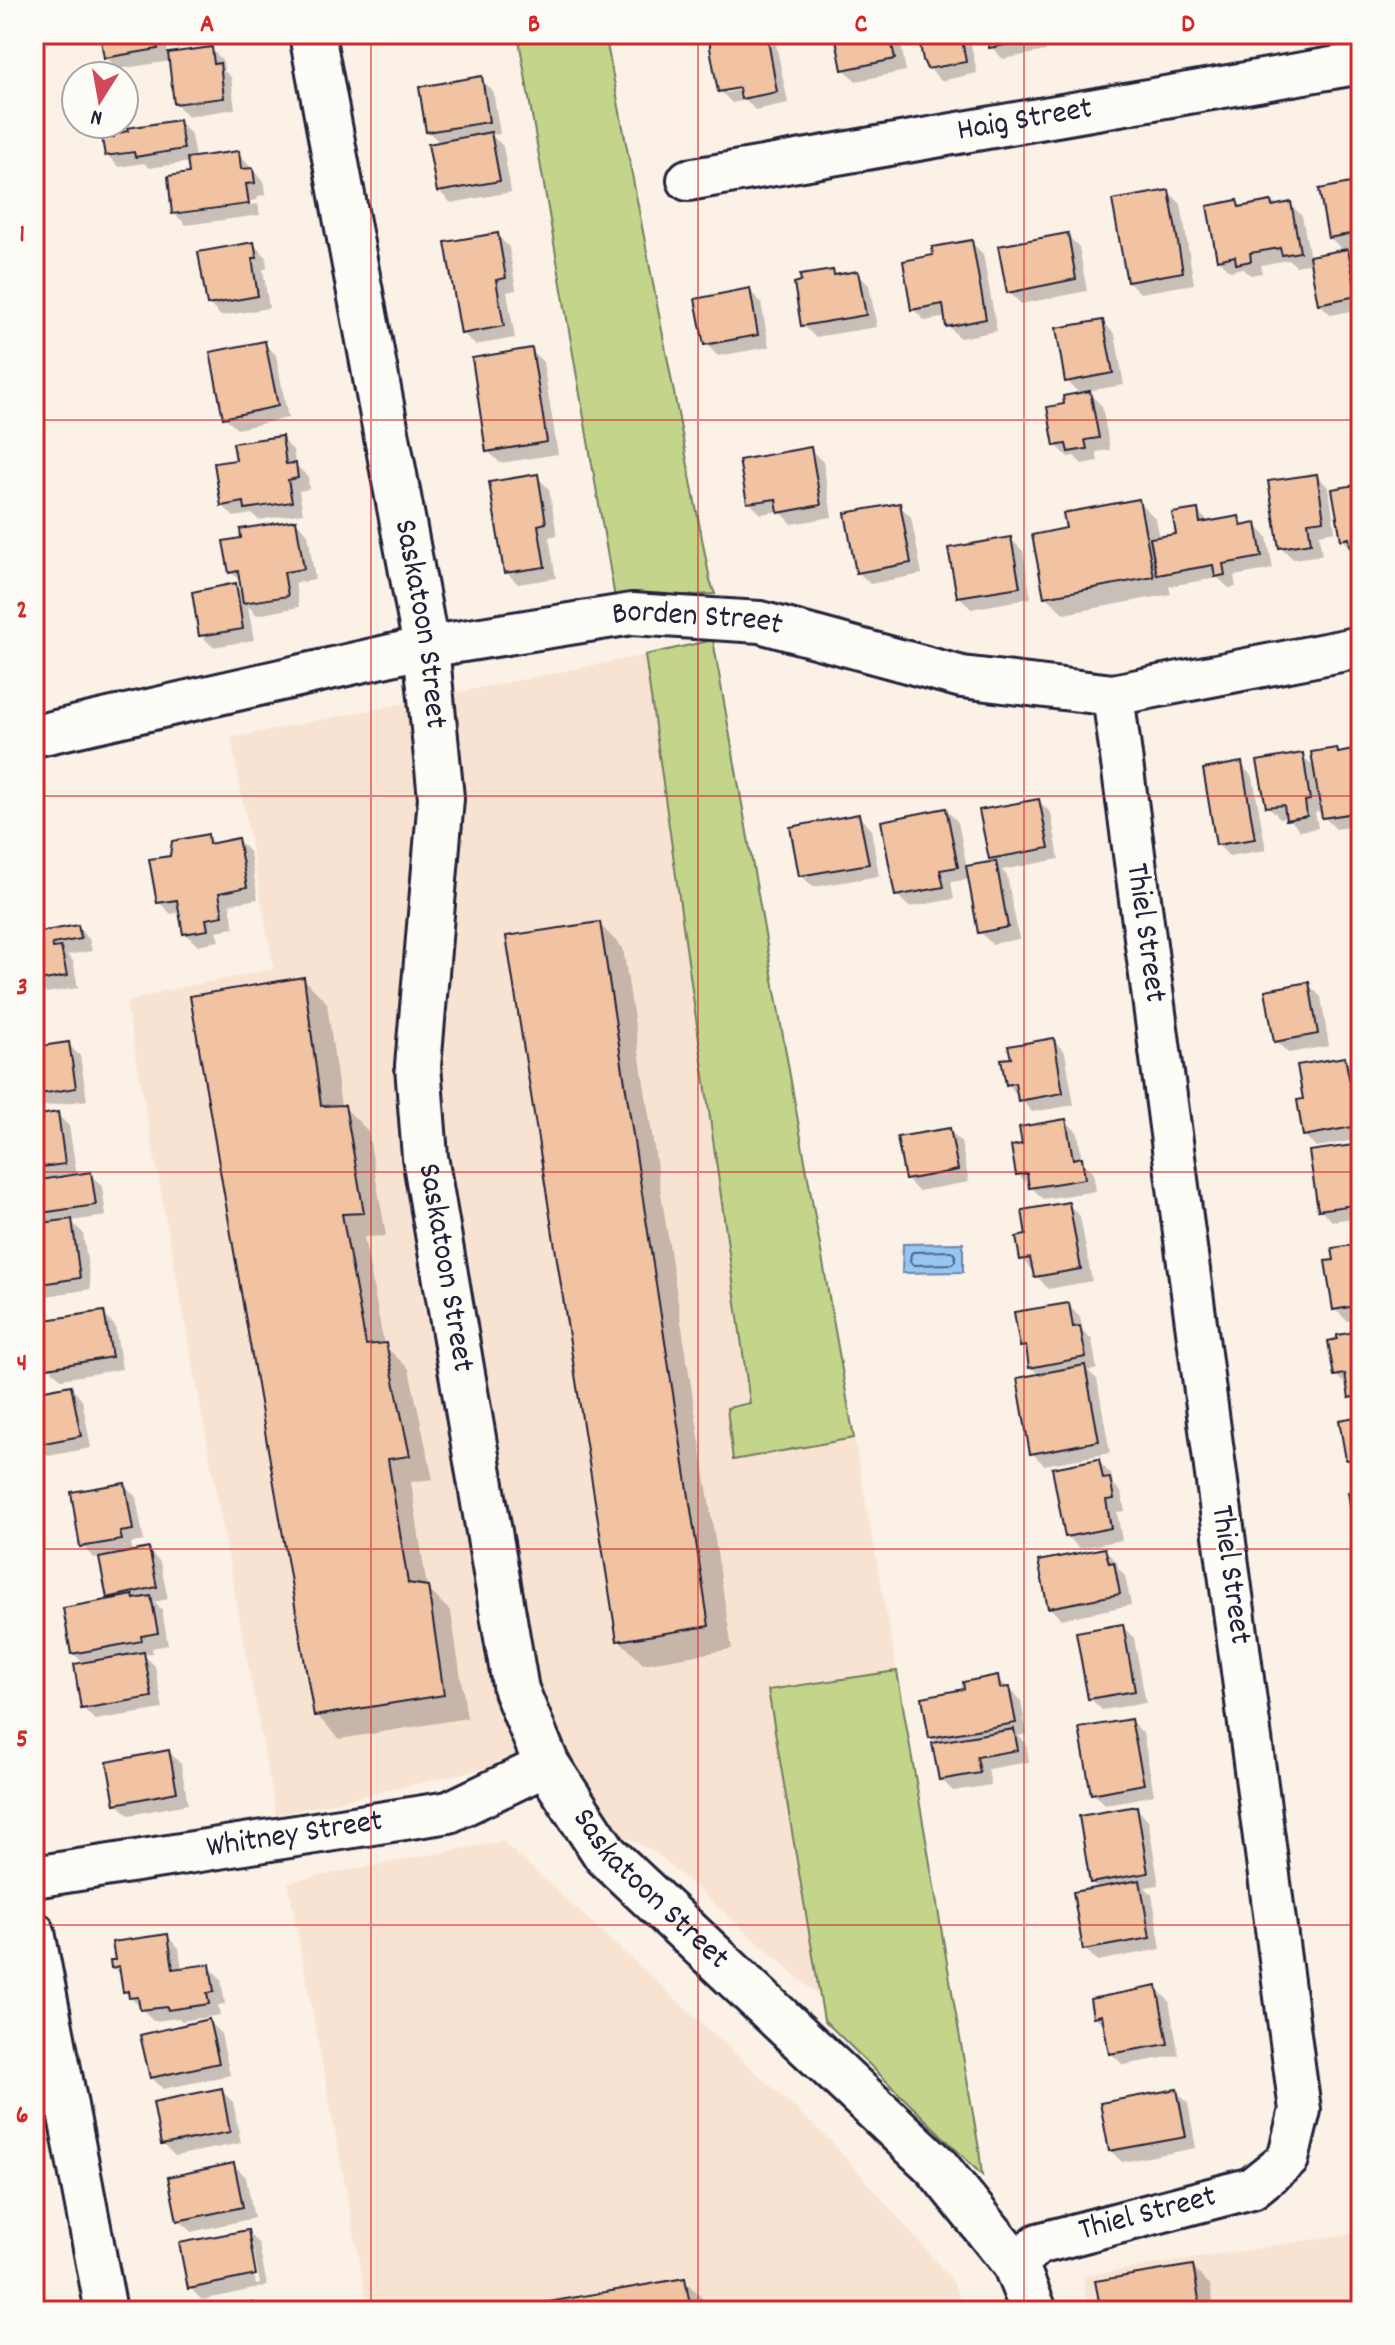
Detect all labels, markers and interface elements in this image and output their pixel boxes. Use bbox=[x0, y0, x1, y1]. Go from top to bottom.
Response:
text: A bbox=[200, 7, 214, 44]
text: B bbox=[528, 7, 540, 44]
text: C bbox=[855, 7, 868, 44]
text: D bbox=[1181, 7, 1195, 44]
north arrow bbox=[60, 60, 140, 140]
street label: Haig Street bbox=[954, 87, 1096, 156]
text: N bbox=[88, 100, 105, 132]
text: 1 bbox=[19, 217, 25, 254]
street label: Saskatoon Street bbox=[380, 516, 457, 731]
street label: Borden Street bbox=[609, 591, 788, 650]
text: 2 bbox=[16, 593, 28, 630]
street label: Thiel Street bbox=[1111, 860, 1177, 1006]
text: 3 bbox=[16, 970, 28, 1007]
street label: Saskatoon Street bbox=[404, 1160, 484, 1376]
text: 4 bbox=[17, 1346, 27, 1383]
street label: Thiel Street bbox=[1196, 1502, 1262, 1648]
text: 5 bbox=[16, 1722, 28, 1759]
street label: Whitney Street bbox=[203, 1800, 386, 1873]
street label: Saskatoon Street bbox=[559, 1800, 739, 1982]
text: 6 bbox=[16, 2098, 28, 2135]
street label: Thiel Street bbox=[1074, 2175, 1222, 2255]

